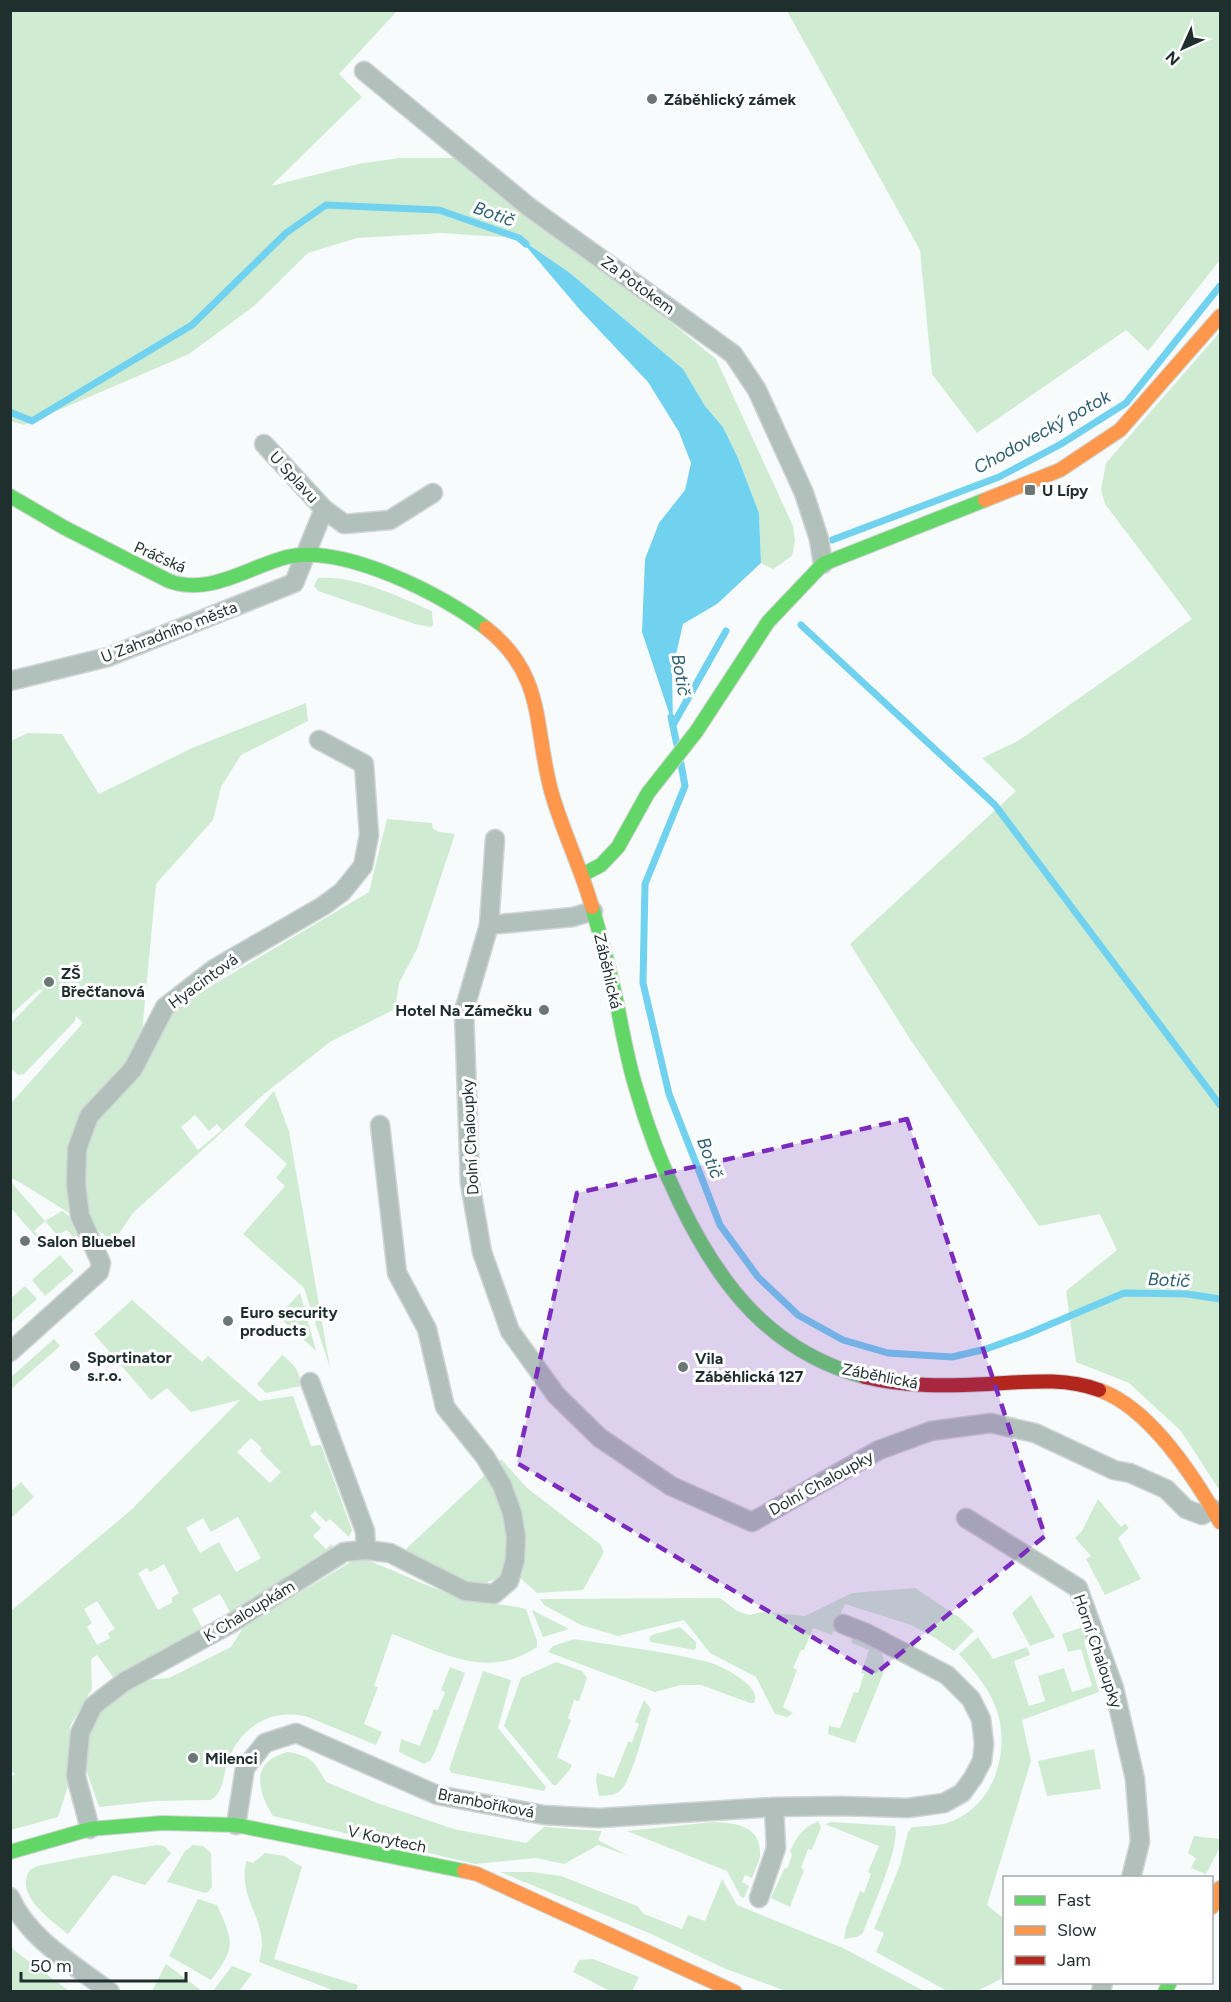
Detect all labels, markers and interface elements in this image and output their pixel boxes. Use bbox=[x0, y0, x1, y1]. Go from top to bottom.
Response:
north arrow bbox=[1153, 18, 1213, 78]
text: N bbox=[1162, 47, 1184, 69]
place label: Záběhlický zámek bbox=[664, 90, 797, 109]
marker: Záběhlický zámek bbox=[645, 92, 659, 106]
water label: Botič bbox=[470, 196, 518, 232]
street label: Za Potokem bbox=[598, 252, 678, 318]
water label: Chodovecký potok bbox=[970, 385, 1115, 479]
street label: U Splavu bbox=[265, 447, 323, 507]
place label: U Lípy bbox=[1042, 481, 1089, 500]
marker: U Lípy bbox=[1023, 483, 1037, 497]
street label: Práčská bbox=[131, 537, 189, 577]
street label: U Zahradního města bbox=[98, 597, 240, 667]
water label: Botič bbox=[666, 652, 696, 698]
street label: Záběhlická bbox=[590, 931, 626, 1011]
street label: Hyacintová bbox=[165, 949, 241, 1013]
place label: ZŠ Břečťanová bbox=[61, 964, 145, 1001]
marker: ZŠ Břečťanová bbox=[42, 975, 56, 989]
place label: Hotel Na Zámečku bbox=[395, 1001, 532, 1020]
marker: Hotel Na Zámečku bbox=[537, 1003, 551, 1017]
street label: Dolní Chaloupky bbox=[457, 1078, 483, 1196]
water label: Botič bbox=[692, 1134, 728, 1182]
place label: Salon Bluebel bbox=[37, 1232, 135, 1251]
marker: Salon Bluebel bbox=[18, 1234, 32, 1248]
water label: Botič bbox=[1147, 1268, 1191, 1292]
place label: Euro security products bbox=[240, 1303, 339, 1340]
marker: Euro security products bbox=[221, 1314, 235, 1328]
place label: Sportinator s.r.o. bbox=[87, 1348, 172, 1385]
place label: Vila Záběhlická 127 bbox=[695, 1349, 803, 1386]
marker: Sportinator s.r.o. bbox=[68, 1359, 82, 1373]
street label: Záběhlická bbox=[840, 1359, 920, 1393]
marker: Vila Záběhlická 127 bbox=[676, 1360, 690, 1374]
street label: Dolní Chaloupky bbox=[765, 1446, 877, 1520]
street label: K Chaloupkám bbox=[200, 1576, 298, 1646]
street label: Horní Chaloupky bbox=[1070, 1592, 1127, 1711]
place label: Milenci bbox=[205, 1749, 258, 1768]
marker: Milenci bbox=[186, 1751, 200, 1765]
street label: Bramboříková bbox=[436, 1784, 536, 1822]
street label: V Korytech bbox=[346, 1821, 428, 1857]
legend bbox=[1003, 1876, 1213, 1984]
text: Fast bbox=[1057, 1889, 1091, 1911]
text: Slow bbox=[1057, 1919, 1096, 1941]
scale bar bbox=[21, 1945, 186, 1983]
text: Jam bbox=[1057, 1949, 1091, 1971]
text: 50 m bbox=[30, 1955, 72, 1977]

